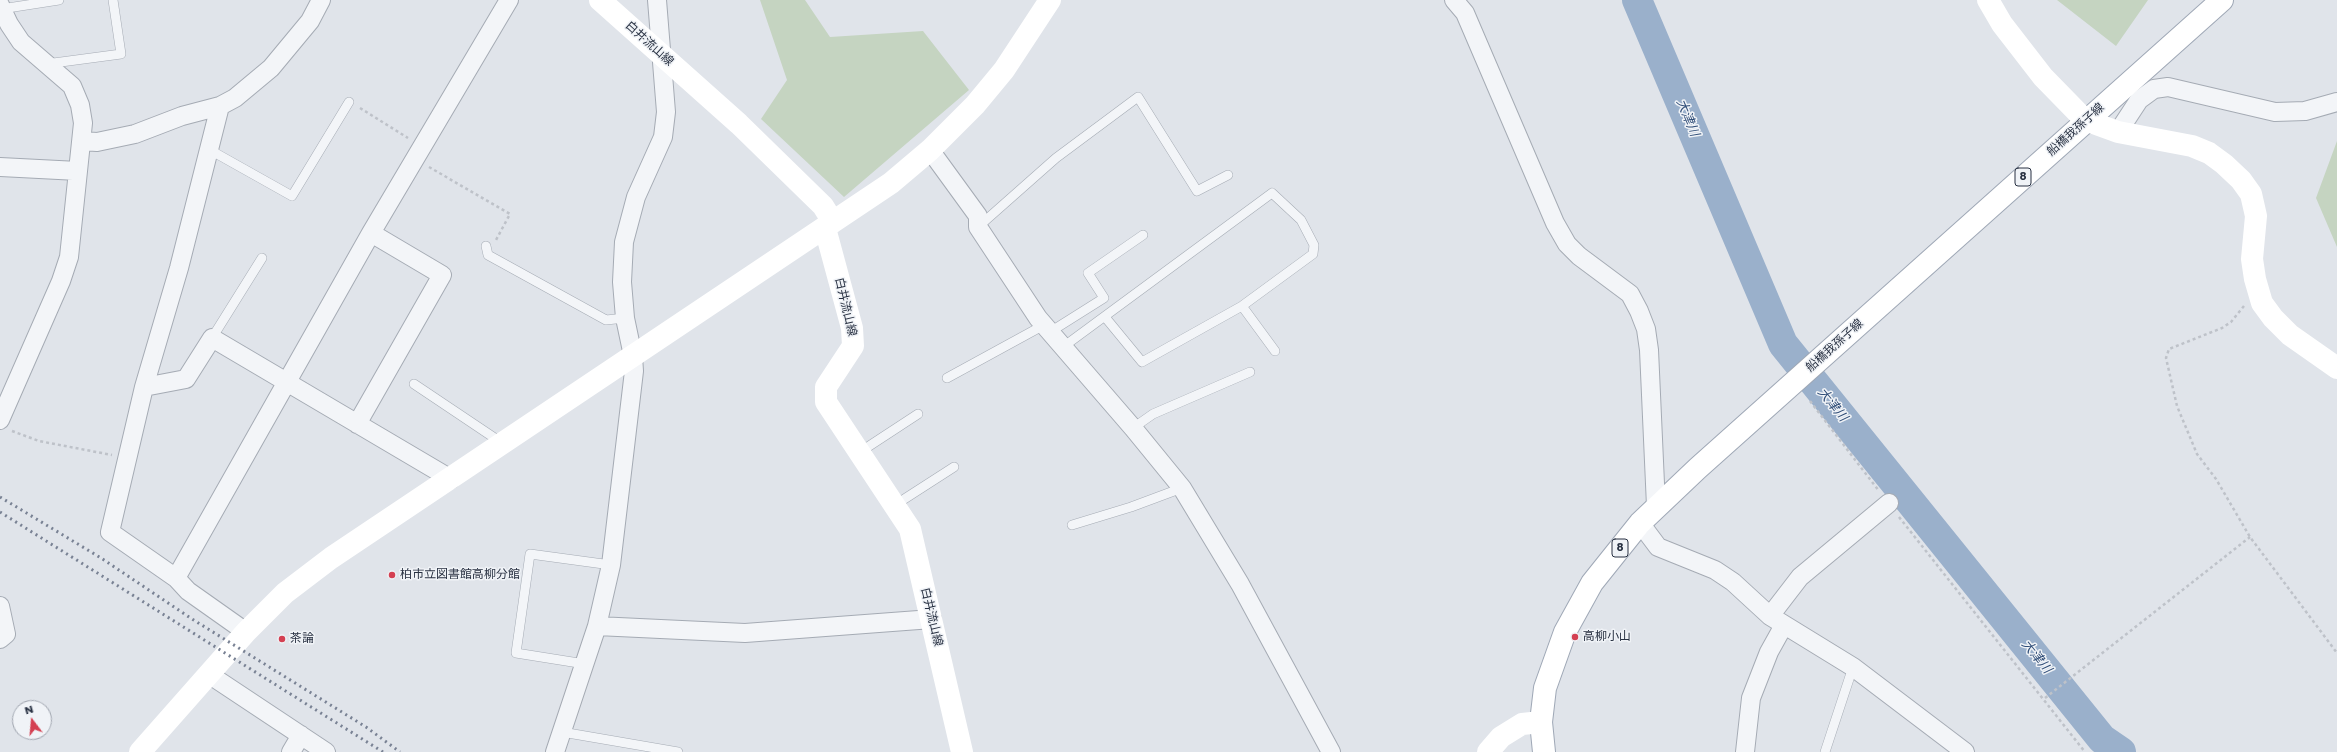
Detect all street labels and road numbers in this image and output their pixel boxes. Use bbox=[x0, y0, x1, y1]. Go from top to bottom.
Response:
street label: 白井流山線 bbox=[622, 19, 676, 69]
street label: 船橋我孫子線 bbox=[2044, 101, 2108, 159]
road number: 8 bbox=[2015, 168, 2031, 186]
street label: 白井流山線 bbox=[831, 276, 859, 338]
street label: 船橋我孫子線 bbox=[1803, 317, 1867, 375]
road number: 8 bbox=[1612, 539, 1628, 557]
street label: 白井流山線 bbox=[917, 586, 945, 648]

